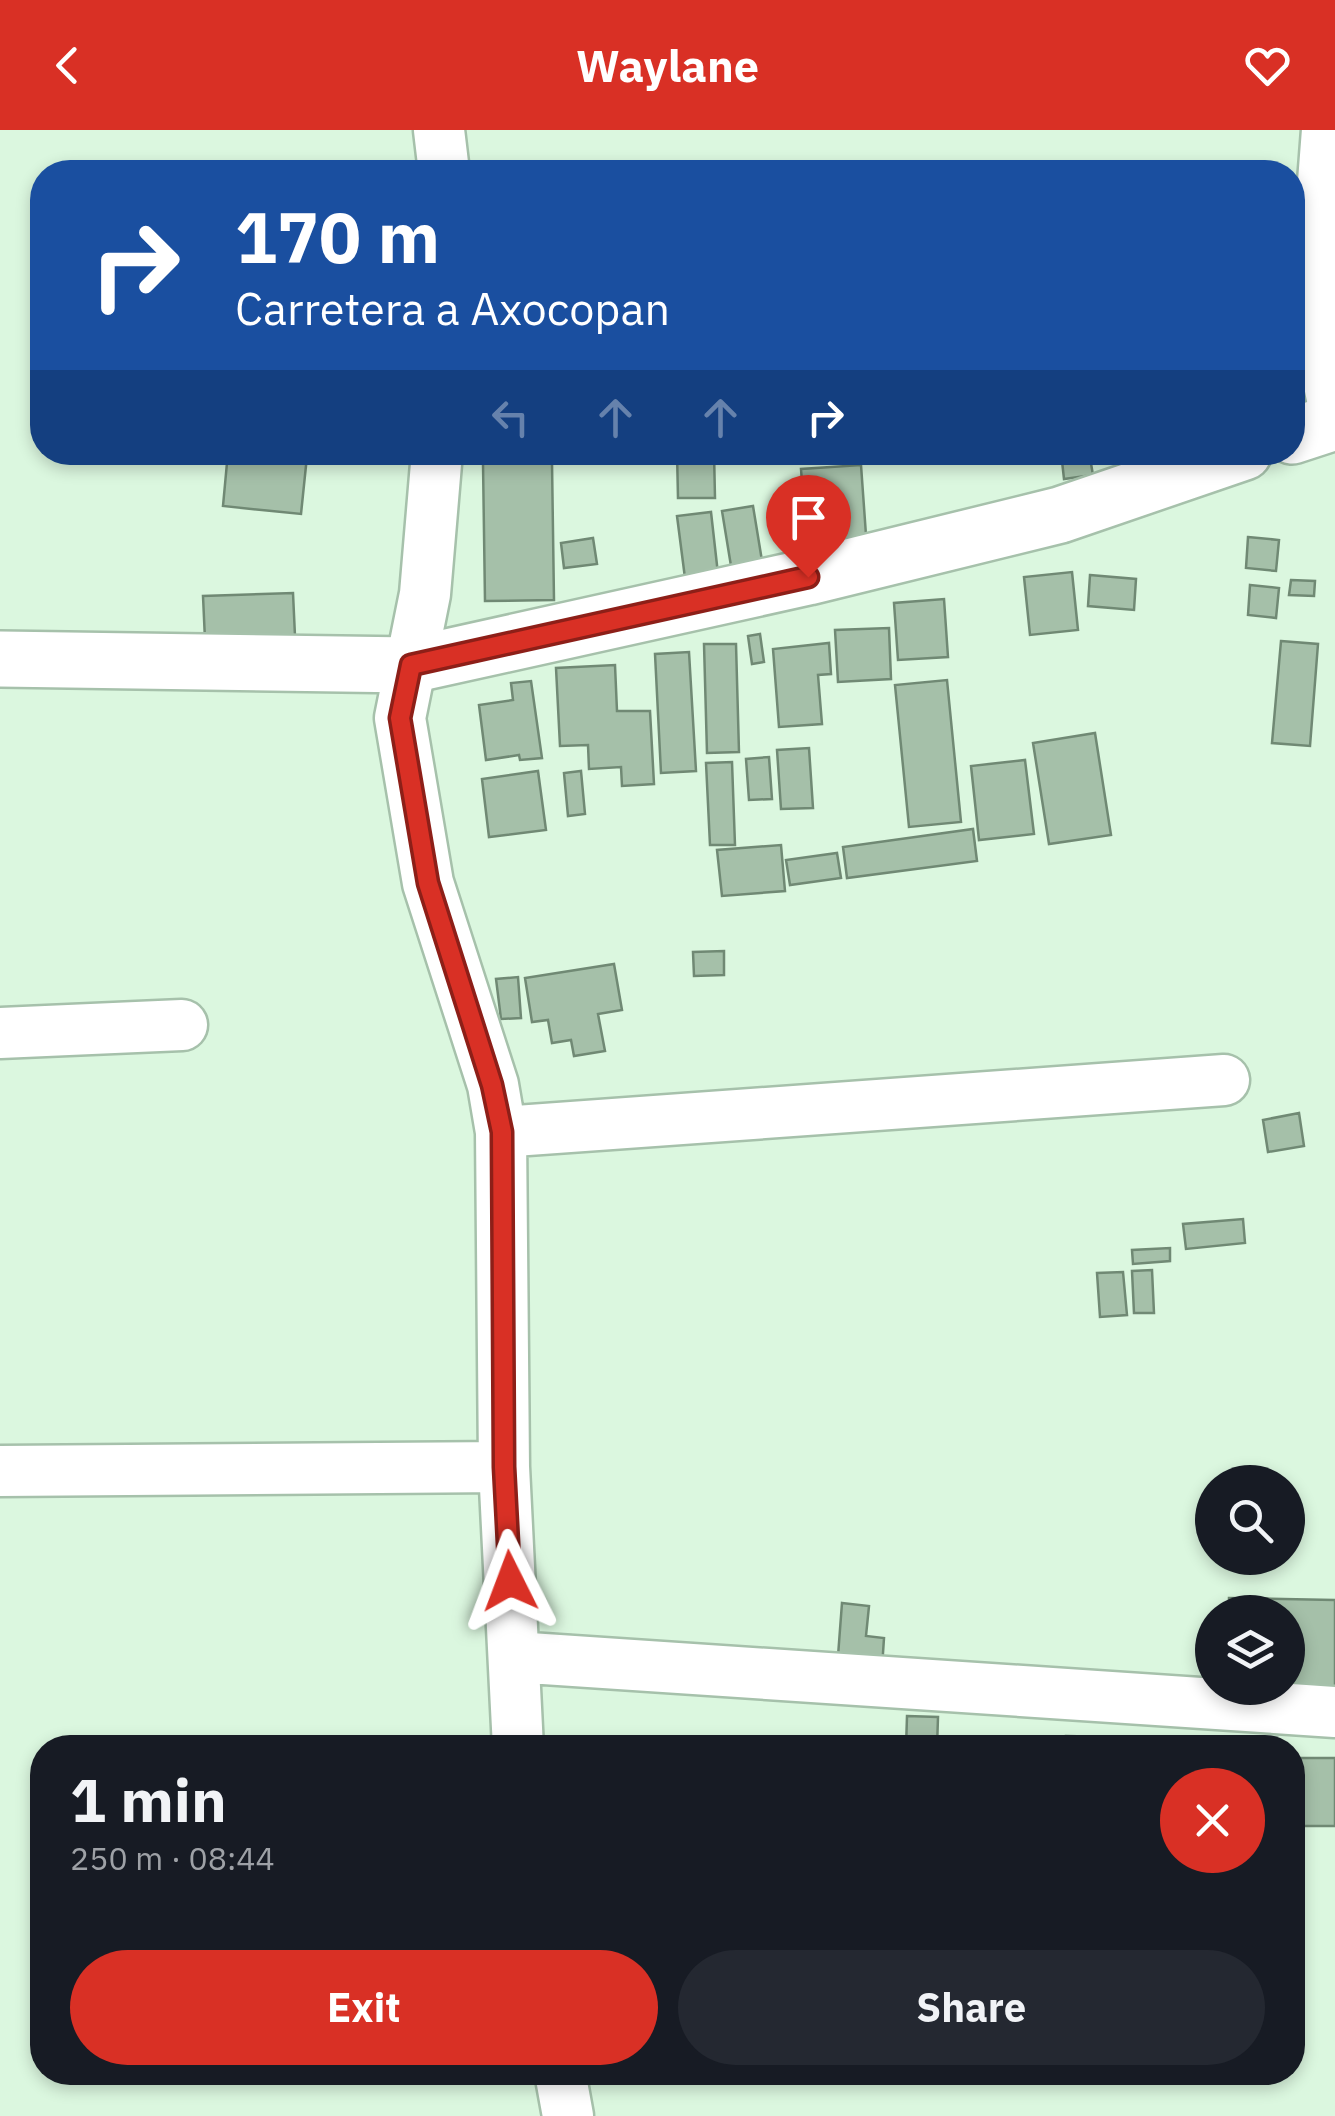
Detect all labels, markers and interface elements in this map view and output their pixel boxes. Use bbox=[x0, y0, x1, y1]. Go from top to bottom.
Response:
text: Waylane bbox=[576, 36, 759, 94]
icon: back bbox=[40, 38, 95, 93]
icon: heart bbox=[1240, 38, 1295, 93]
text: 170 m bbox=[235, 191, 440, 282]
icon: right bbox=[70, 200, 200, 330]
text: Carretera a Axocopan bbox=[235, 279, 670, 337]
icon: left bbox=[483, 390, 538, 445]
icon: ahead bbox=[588, 390, 643, 445]
icon: ahead bbox=[693, 390, 748, 445]
icon: right bbox=[798, 390, 853, 445]
pin bbox=[766, 475, 851, 578]
icon: arrive bbox=[781, 490, 836, 545]
map controls bbox=[1195, 1465, 1305, 1705]
button: search bbox=[1195, 1465, 1305, 1575]
position arrow bbox=[458, 1529, 562, 1633]
button: layers bbox=[1195, 1595, 1305, 1705]
text: 1 min bbox=[70, 1760, 227, 1839]
button: close bbox=[1160, 1768, 1265, 1873]
text: 250 m · 08:44 bbox=[70, 1837, 275, 1879]
button: Exit bbox=[70, 1950, 658, 2065]
button: Share bbox=[678, 1950, 1265, 2065]

